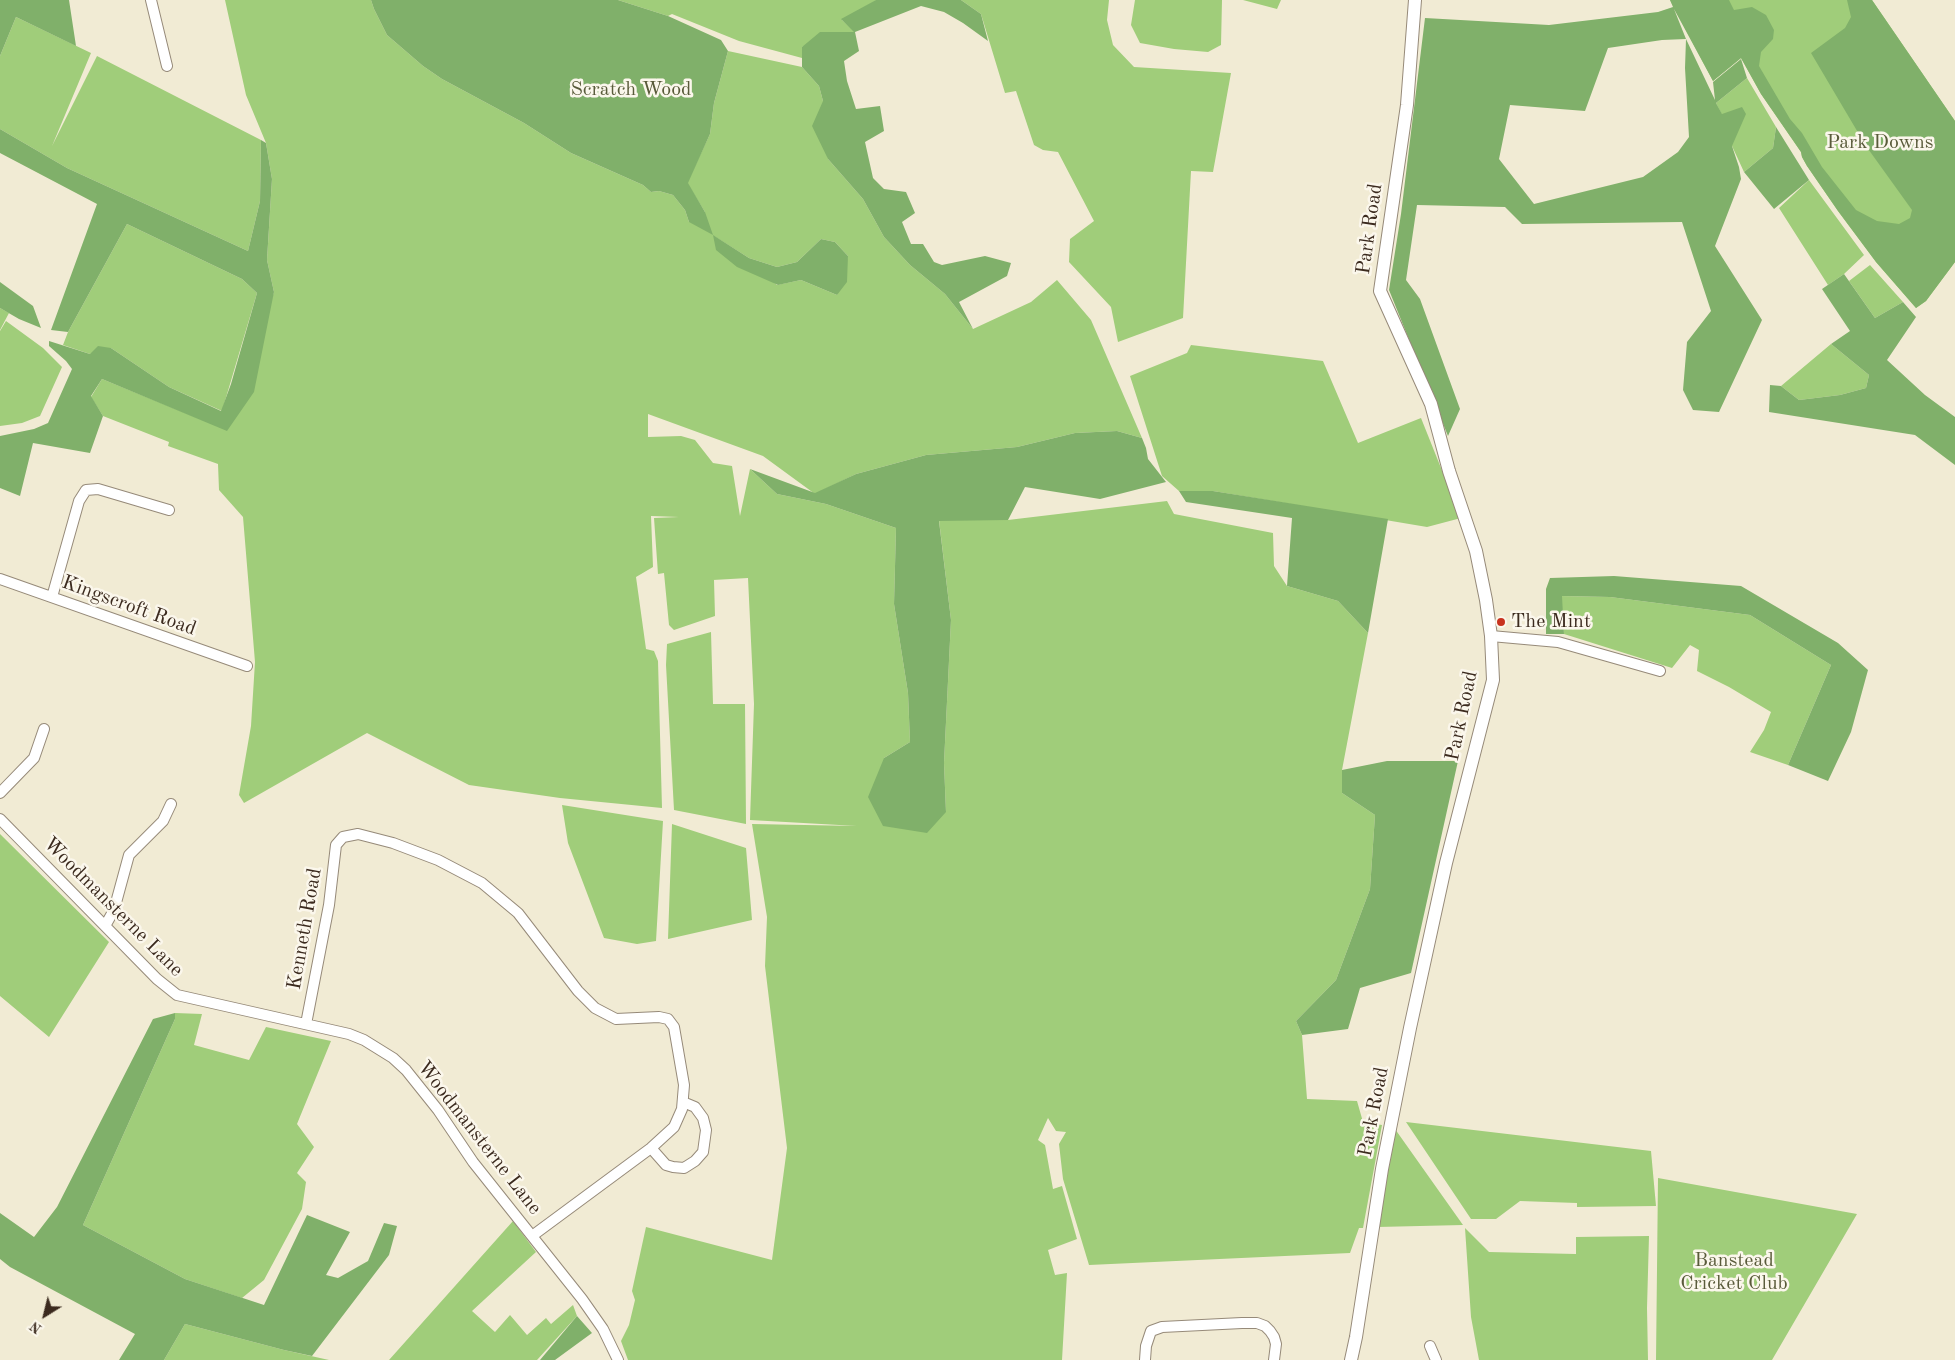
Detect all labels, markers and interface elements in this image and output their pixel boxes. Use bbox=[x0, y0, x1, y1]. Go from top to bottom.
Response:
park label: Scratch Wood bbox=[570, 78, 692, 102]
park label: Park Downs bbox=[1827, 131, 1933, 155]
street label: Park Road bbox=[1352, 182, 1388, 276]
street label: Kingscroft Road bbox=[58, 571, 200, 641]
place label: The Mint bbox=[1511, 610, 1591, 634]
marker: The Mint bbox=[1495, 616, 1507, 628]
street label: Park Road bbox=[1441, 669, 1483, 763]
street label: Woodmansterne Lane bbox=[38, 832, 188, 982]
street label: Kenneth Road bbox=[282, 866, 328, 992]
street label: Woodmansterne Lane bbox=[412, 1056, 546, 1220]
street label: Park Road bbox=[1354, 1065, 1394, 1159]
park label: Banstead Cricket Club bbox=[1680, 1249, 1788, 1296]
north arrow bbox=[20, 1290, 70, 1340]
text: N bbox=[28, 1318, 45, 1336]

